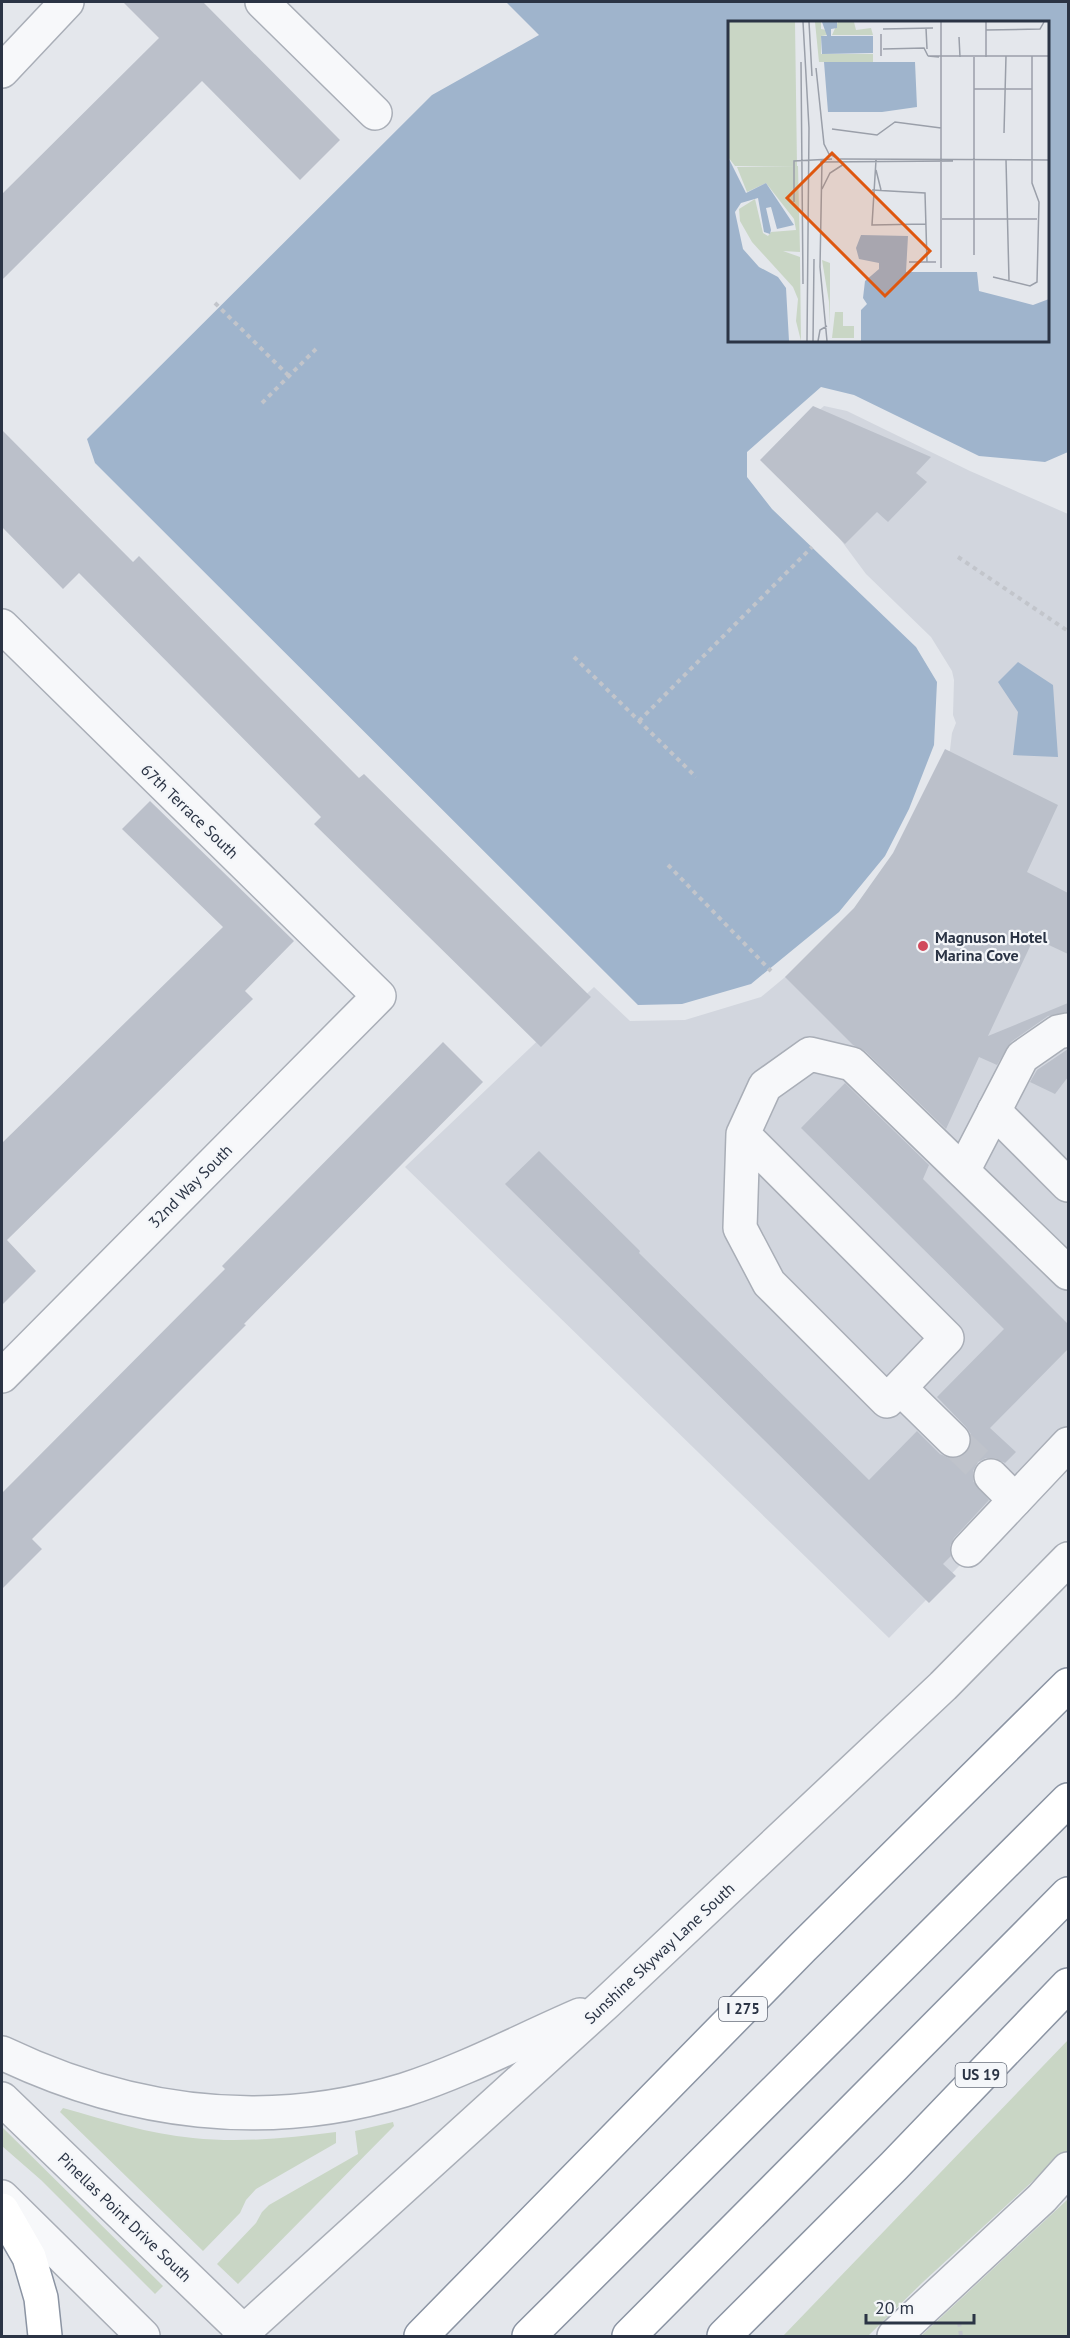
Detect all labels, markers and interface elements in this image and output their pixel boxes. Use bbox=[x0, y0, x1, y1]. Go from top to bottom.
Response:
inset map bbox=[728, 21, 1049, 342]
street label: 67th Terrace South bbox=[137, 759, 243, 863]
place label: Magnuson Hotel Marina Cove bbox=[935, 927, 1047, 965]
marker: Magnuson Hotel Marina Cove bbox=[916, 939, 930, 953]
street label: 32nd Way South bbox=[144, 1140, 236, 1232]
street label: Sunshine Skyway Lane South bbox=[580, 1878, 738, 2028]
road number: I 275 bbox=[719, 1997, 767, 2021]
road number: US 19 bbox=[956, 2063, 1006, 2087]
street label: Pinellas Point Drive South bbox=[54, 2148, 196, 2286]
scale bar bbox=[866, 2287, 974, 2325]
text: 20 m bbox=[875, 2296, 914, 2319]

